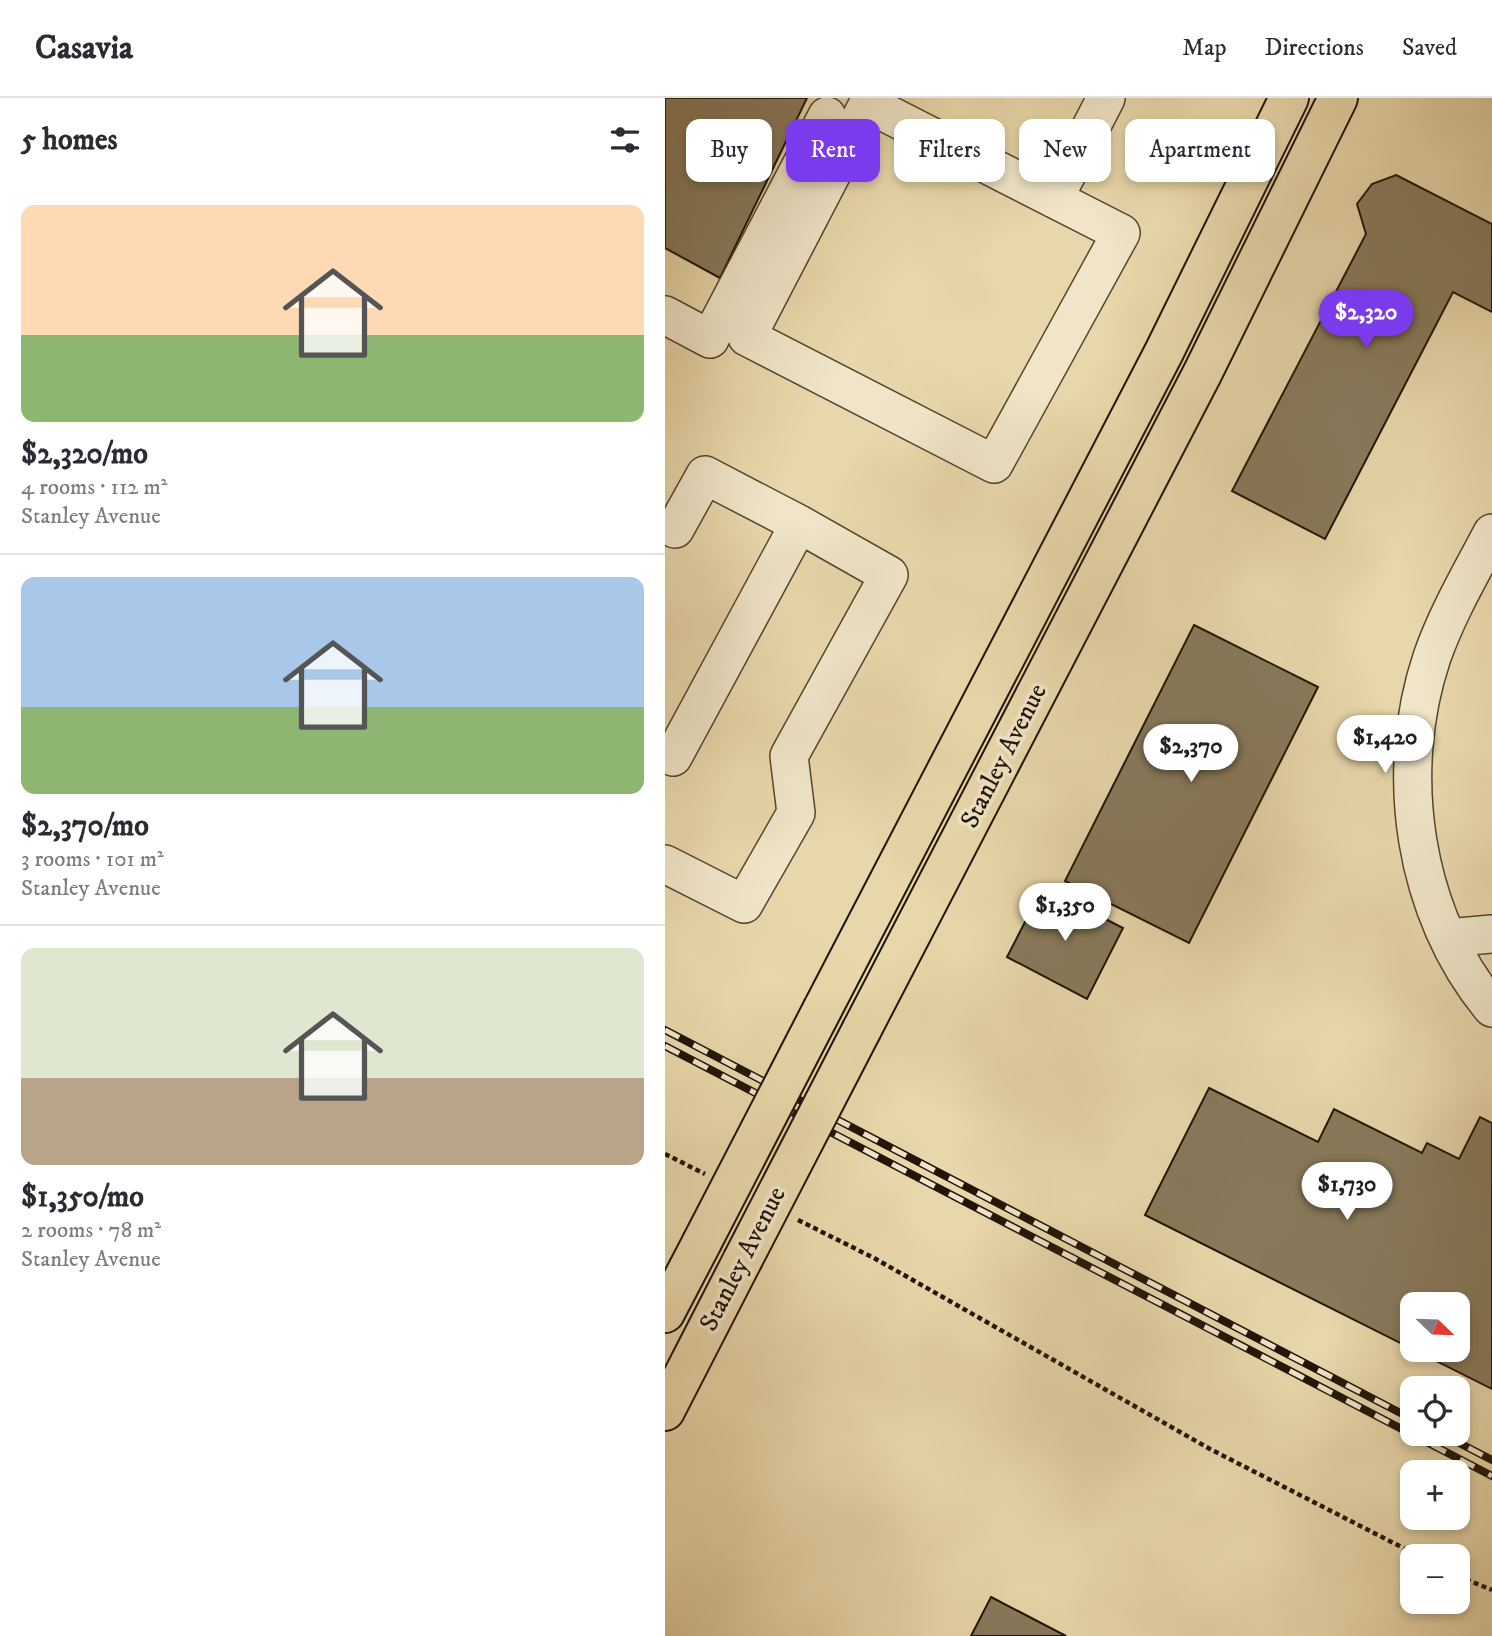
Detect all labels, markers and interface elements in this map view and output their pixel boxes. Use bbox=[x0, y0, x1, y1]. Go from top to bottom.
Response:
text: Casavia bbox=[35, 28, 133, 69]
text: Map bbox=[1182, 33, 1227, 63]
text: Directions bbox=[1265, 33, 1364, 63]
text: Saved bbox=[1402, 33, 1457, 63]
chip: Buy bbox=[686, 119, 772, 182]
chip: Rent bbox=[786, 119, 880, 182]
chip: Filters bbox=[894, 119, 1005, 182]
chip: New bbox=[1019, 119, 1111, 182]
chip: Apartment bbox=[1125, 119, 1275, 182]
icon: filters bbox=[606, 121, 644, 159]
text: 5 homes bbox=[21, 122, 117, 159]
icon: home bbox=[270, 250, 396, 376]
pin: $2,320 bbox=[1309, 290, 1423, 350]
text: $2,320 bbox=[1335, 298, 1397, 327]
text: $2,320/mo bbox=[21, 436, 148, 473]
text: 4 rooms · 112 m² bbox=[21, 473, 168, 502]
text: Stanley Avenue bbox=[21, 502, 161, 531]
icon: home bbox=[270, 622, 396, 748]
street label: Stanley Avenue bbox=[953, 678, 1055, 834]
pin: $1,420 bbox=[1328, 716, 1442, 775]
text: $1,420 bbox=[1353, 723, 1417, 752]
pin: $2,370 bbox=[1134, 724, 1248, 784]
text: $2,370 bbox=[1159, 732, 1223, 761]
text: $2,370/mo bbox=[21, 808, 149, 845]
text: 3 rooms · 101 m² bbox=[21, 845, 164, 874]
text: Stanley Avenue bbox=[21, 874, 161, 903]
pin: $1,350 bbox=[1008, 884, 1122, 943]
text: $1,350 bbox=[1035, 891, 1095, 920]
icon: home bbox=[270, 993, 396, 1119]
pin: $1,730 bbox=[1290, 1162, 1404, 1222]
text: $1,730 bbox=[1318, 1170, 1376, 1199]
text: $1,350/mo bbox=[21, 1179, 144, 1216]
street label: Stanley Avenue bbox=[692, 1181, 794, 1337]
text: 2 rooms · 78 m² bbox=[21, 1216, 161, 1245]
text: Stanley Avenue bbox=[21, 1245, 161, 1274]
north arrow bbox=[1400, 1292, 1470, 1362]
map controls bbox=[1400, 1292, 1470, 1614]
button: locate bbox=[1400, 1376, 1470, 1446]
button: + bbox=[1400, 1460, 1470, 1530]
button: − bbox=[1400, 1544, 1470, 1614]

